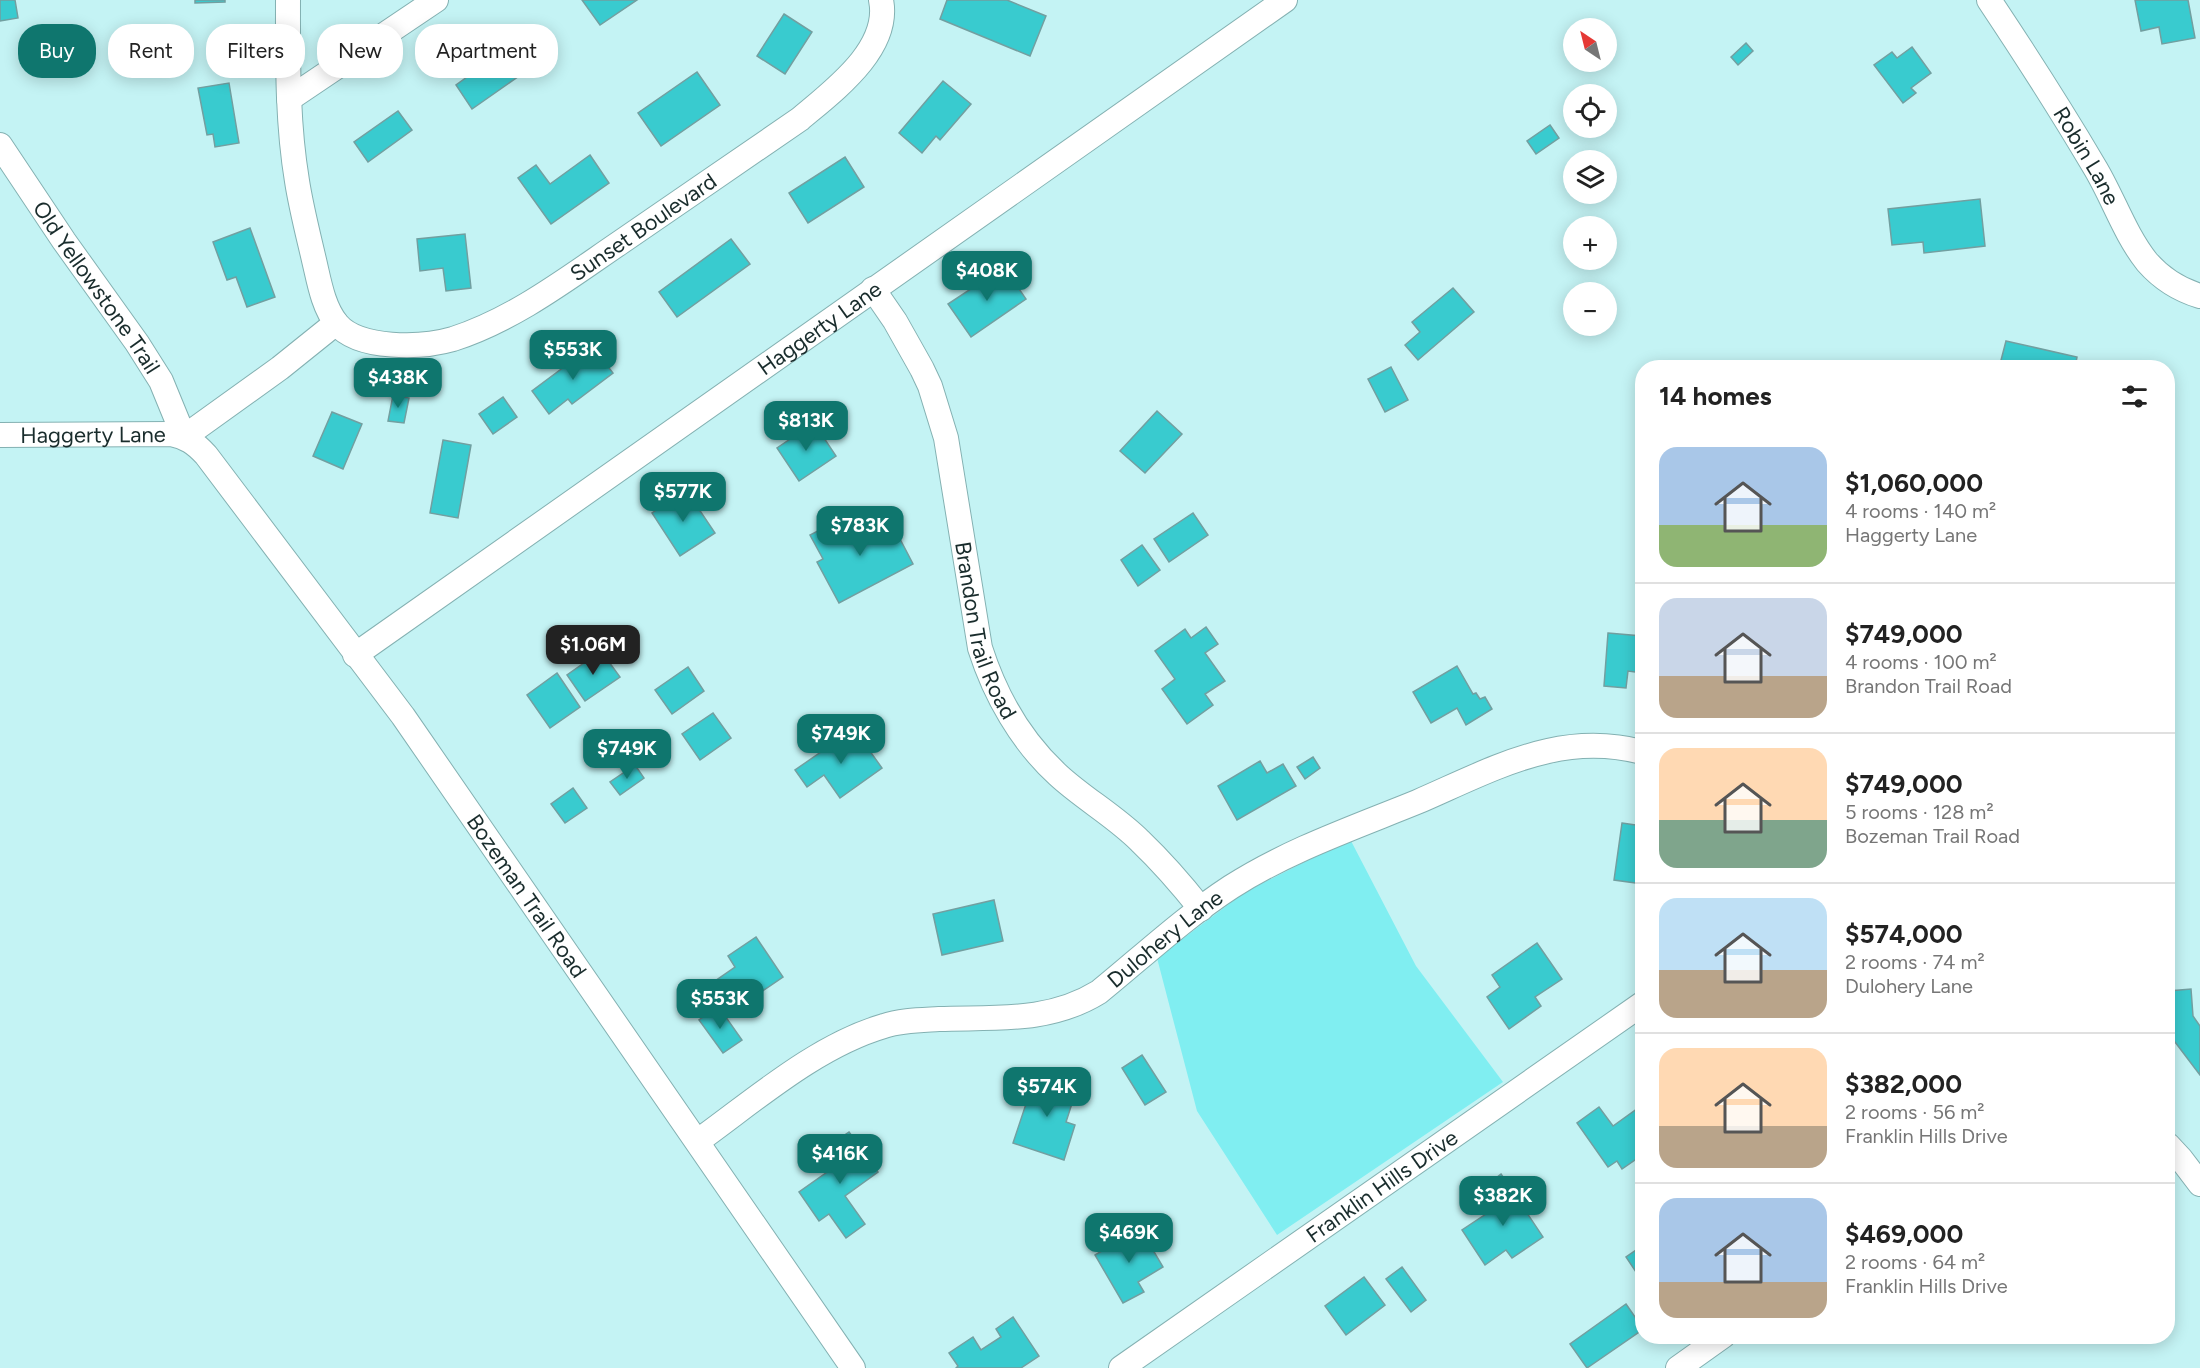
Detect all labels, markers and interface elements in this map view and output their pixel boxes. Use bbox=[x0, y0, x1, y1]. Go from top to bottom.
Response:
north arrow bbox=[1563, 18, 1617, 72]
map controls bbox=[1563, 18, 1617, 336]
chip: Buy bbox=[18, 24, 96, 78]
chip: Rent bbox=[108, 24, 194, 78]
chip: Filters bbox=[206, 24, 305, 78]
chip: New bbox=[317, 24, 403, 78]
chip: Apartment bbox=[415, 24, 558, 78]
button: locate bbox=[1563, 84, 1617, 138]
street label: Robin Lane bbox=[2048, 102, 2126, 209]
button: layers bbox=[1563, 150, 1617, 204]
street label: Sunset Boulevard bbox=[565, 167, 722, 287]
street label: Old Yellowstone Trail bbox=[27, 196, 166, 378]
button: + bbox=[1563, 216, 1617, 270]
pin: $408K bbox=[945, 251, 1029, 302]
text: $408K bbox=[956, 258, 1018, 282]
street label: Haggerty Lane bbox=[752, 275, 887, 381]
button: − bbox=[1563, 282, 1617, 336]
pin: $553K bbox=[531, 330, 615, 381]
text: $553K bbox=[544, 337, 602, 361]
pin: $438K bbox=[356, 358, 440, 409]
text: $438K bbox=[368, 365, 428, 389]
text: 14 homes bbox=[1659, 380, 1772, 412]
icon: filters bbox=[2118, 380, 2151, 413]
pin: $813K bbox=[764, 401, 848, 452]
text: $813K bbox=[778, 408, 834, 432]
street label: Haggerty Lane bbox=[20, 421, 166, 448]
text: $1,060,000 bbox=[1845, 467, 1983, 499]
icon: home bbox=[1707, 471, 1779, 543]
pin: $577K bbox=[641, 472, 725, 523]
text: $577K bbox=[654, 479, 712, 503]
text: 4 rooms · 140 m² bbox=[1845, 499, 1996, 523]
pin: $783K bbox=[818, 506, 902, 557]
text: $783K bbox=[831, 513, 889, 537]
text: Haggerty Lane bbox=[1845, 523, 1977, 547]
street label: Brandon Trail Road bbox=[949, 540, 1023, 724]
text: $749,000 bbox=[1845, 618, 1963, 650]
icon: home bbox=[1707, 622, 1779, 694]
pin: $1.06M bbox=[544, 625, 642, 676]
text: $1.06M bbox=[560, 632, 626, 656]
text: 4 rooms · 100 m² bbox=[1845, 650, 1997, 674]
text: Brandon Trail Road bbox=[1845, 674, 2012, 698]
pin: $749K bbox=[799, 714, 883, 765]
text: $749K bbox=[811, 721, 871, 745]
pin: $749K bbox=[585, 729, 669, 780]
text: $749K bbox=[597, 736, 657, 760]
text: $749,000 bbox=[1845, 768, 1963, 800]
icon: home bbox=[1707, 772, 1779, 844]
text: 5 rooms · 128 m² bbox=[1845, 800, 1994, 824]
street label: Bozeman Trail Road bbox=[461, 809, 593, 983]
text: Bozeman Trail Road bbox=[1845, 824, 2020, 848]
street label: Dulohery Lane bbox=[1102, 883, 1228, 993]
text: $574,000 bbox=[1845, 918, 1963, 950]
icon: home bbox=[1707, 922, 1779, 994]
text: 2 rooms · 74 m² bbox=[1845, 950, 1985, 974]
text: Dulohery Lane bbox=[1845, 974, 1973, 998]
pin: $553K bbox=[678, 979, 762, 1030]
text: $553K bbox=[691, 986, 749, 1010]
pin: $574K bbox=[1005, 1067, 1089, 1118]
text: $382,000 bbox=[1845, 1068, 1962, 1100]
icon: home bbox=[1707, 1072, 1779, 1144]
text: $574K bbox=[1017, 1074, 1077, 1098]
text: 2 rooms · 56 m² bbox=[1845, 1100, 1984, 1124]
street label: Franklin Hills Drive bbox=[1301, 1124, 1463, 1248]
text: Franklin Hills Drive bbox=[1845, 1124, 2008, 1148]
pin: $416K bbox=[798, 1134, 882, 1185]
text: $416K bbox=[811, 1141, 869, 1165]
pin: $382K bbox=[1461, 1176, 1545, 1227]
text: $382K bbox=[1473, 1183, 1533, 1207]
pin: $469K bbox=[1087, 1213, 1171, 1264]
text: $469,000 bbox=[1845, 1218, 1963, 1250]
text: $469K bbox=[1099, 1220, 1159, 1244]
icon: home bbox=[1707, 1222, 1779, 1294]
text: 2 rooms · 64 m² bbox=[1845, 1250, 1985, 1274]
text: Franklin Hills Drive bbox=[1845, 1274, 2008, 1298]

